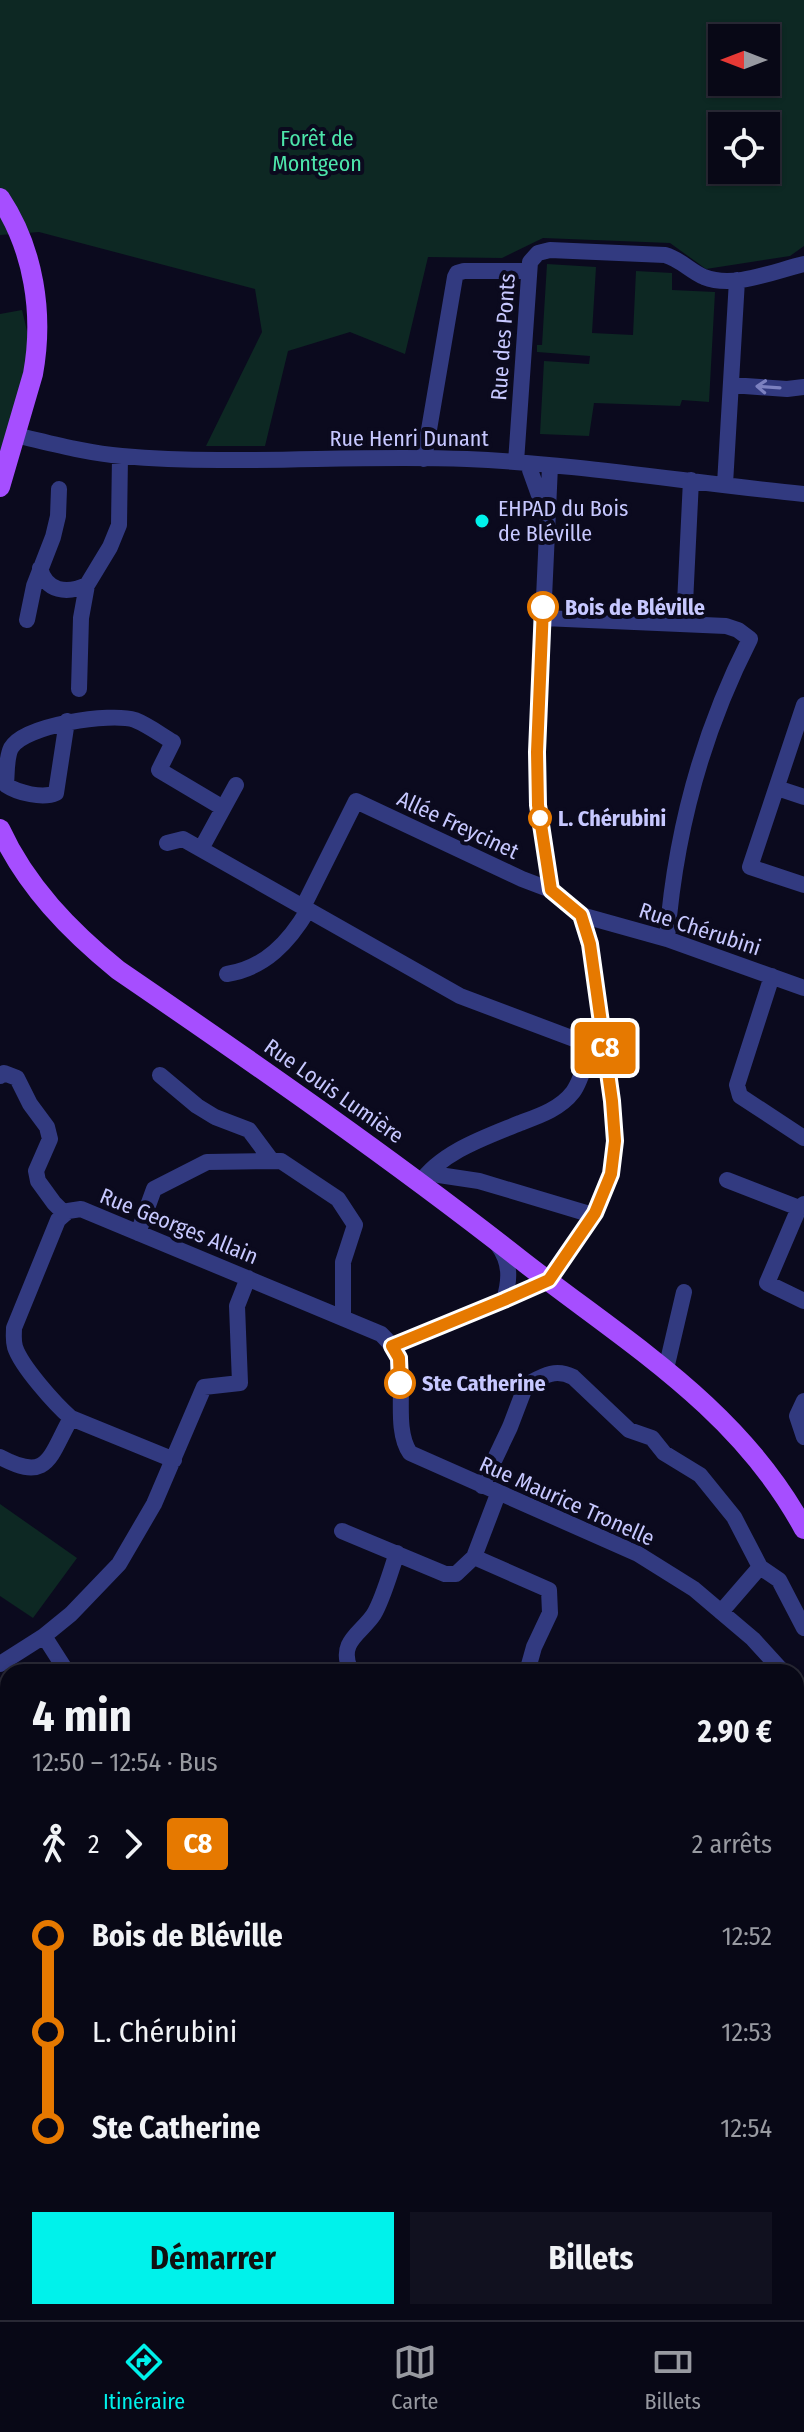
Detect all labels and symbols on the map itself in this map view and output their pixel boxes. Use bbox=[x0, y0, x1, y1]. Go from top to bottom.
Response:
north arrow bbox=[708, 24, 780, 96]
park label: Forêt de Montgeon bbox=[272, 125, 362, 177]
street label: Rue des Ponts bbox=[485, 273, 521, 401]
one-way arrow bbox=[755, 380, 782, 395]
street label: Rue Henri Dunant bbox=[329, 425, 489, 452]
place label: EHPAD du Bois de Bléville bbox=[498, 495, 628, 547]
marker: EHPAD du Bois de Bléville bbox=[473, 512, 491, 530]
marker: Bois de Bléville bbox=[528, 592, 558, 622]
place label: Bois de Bléville bbox=[565, 594, 705, 621]
street label: Allée Freycinet bbox=[393, 785, 524, 865]
place label: L. Chérubini bbox=[558, 805, 666, 832]
marker: L. Chérubini bbox=[529, 807, 551, 829]
street label: Rue Chérubini bbox=[636, 897, 764, 961]
line badge: C8 bbox=[569, 1022, 641, 1074]
street label: Rue Louis Lumière bbox=[259, 1033, 409, 1149]
street label: Rue Georges Allain bbox=[96, 1182, 262, 1270]
marker: Ste Catherine bbox=[385, 1368, 415, 1398]
place label: Ste Catherine bbox=[422, 1370, 546, 1397]
street label: Rue Maurice Tronelle bbox=[475, 1450, 659, 1552]

